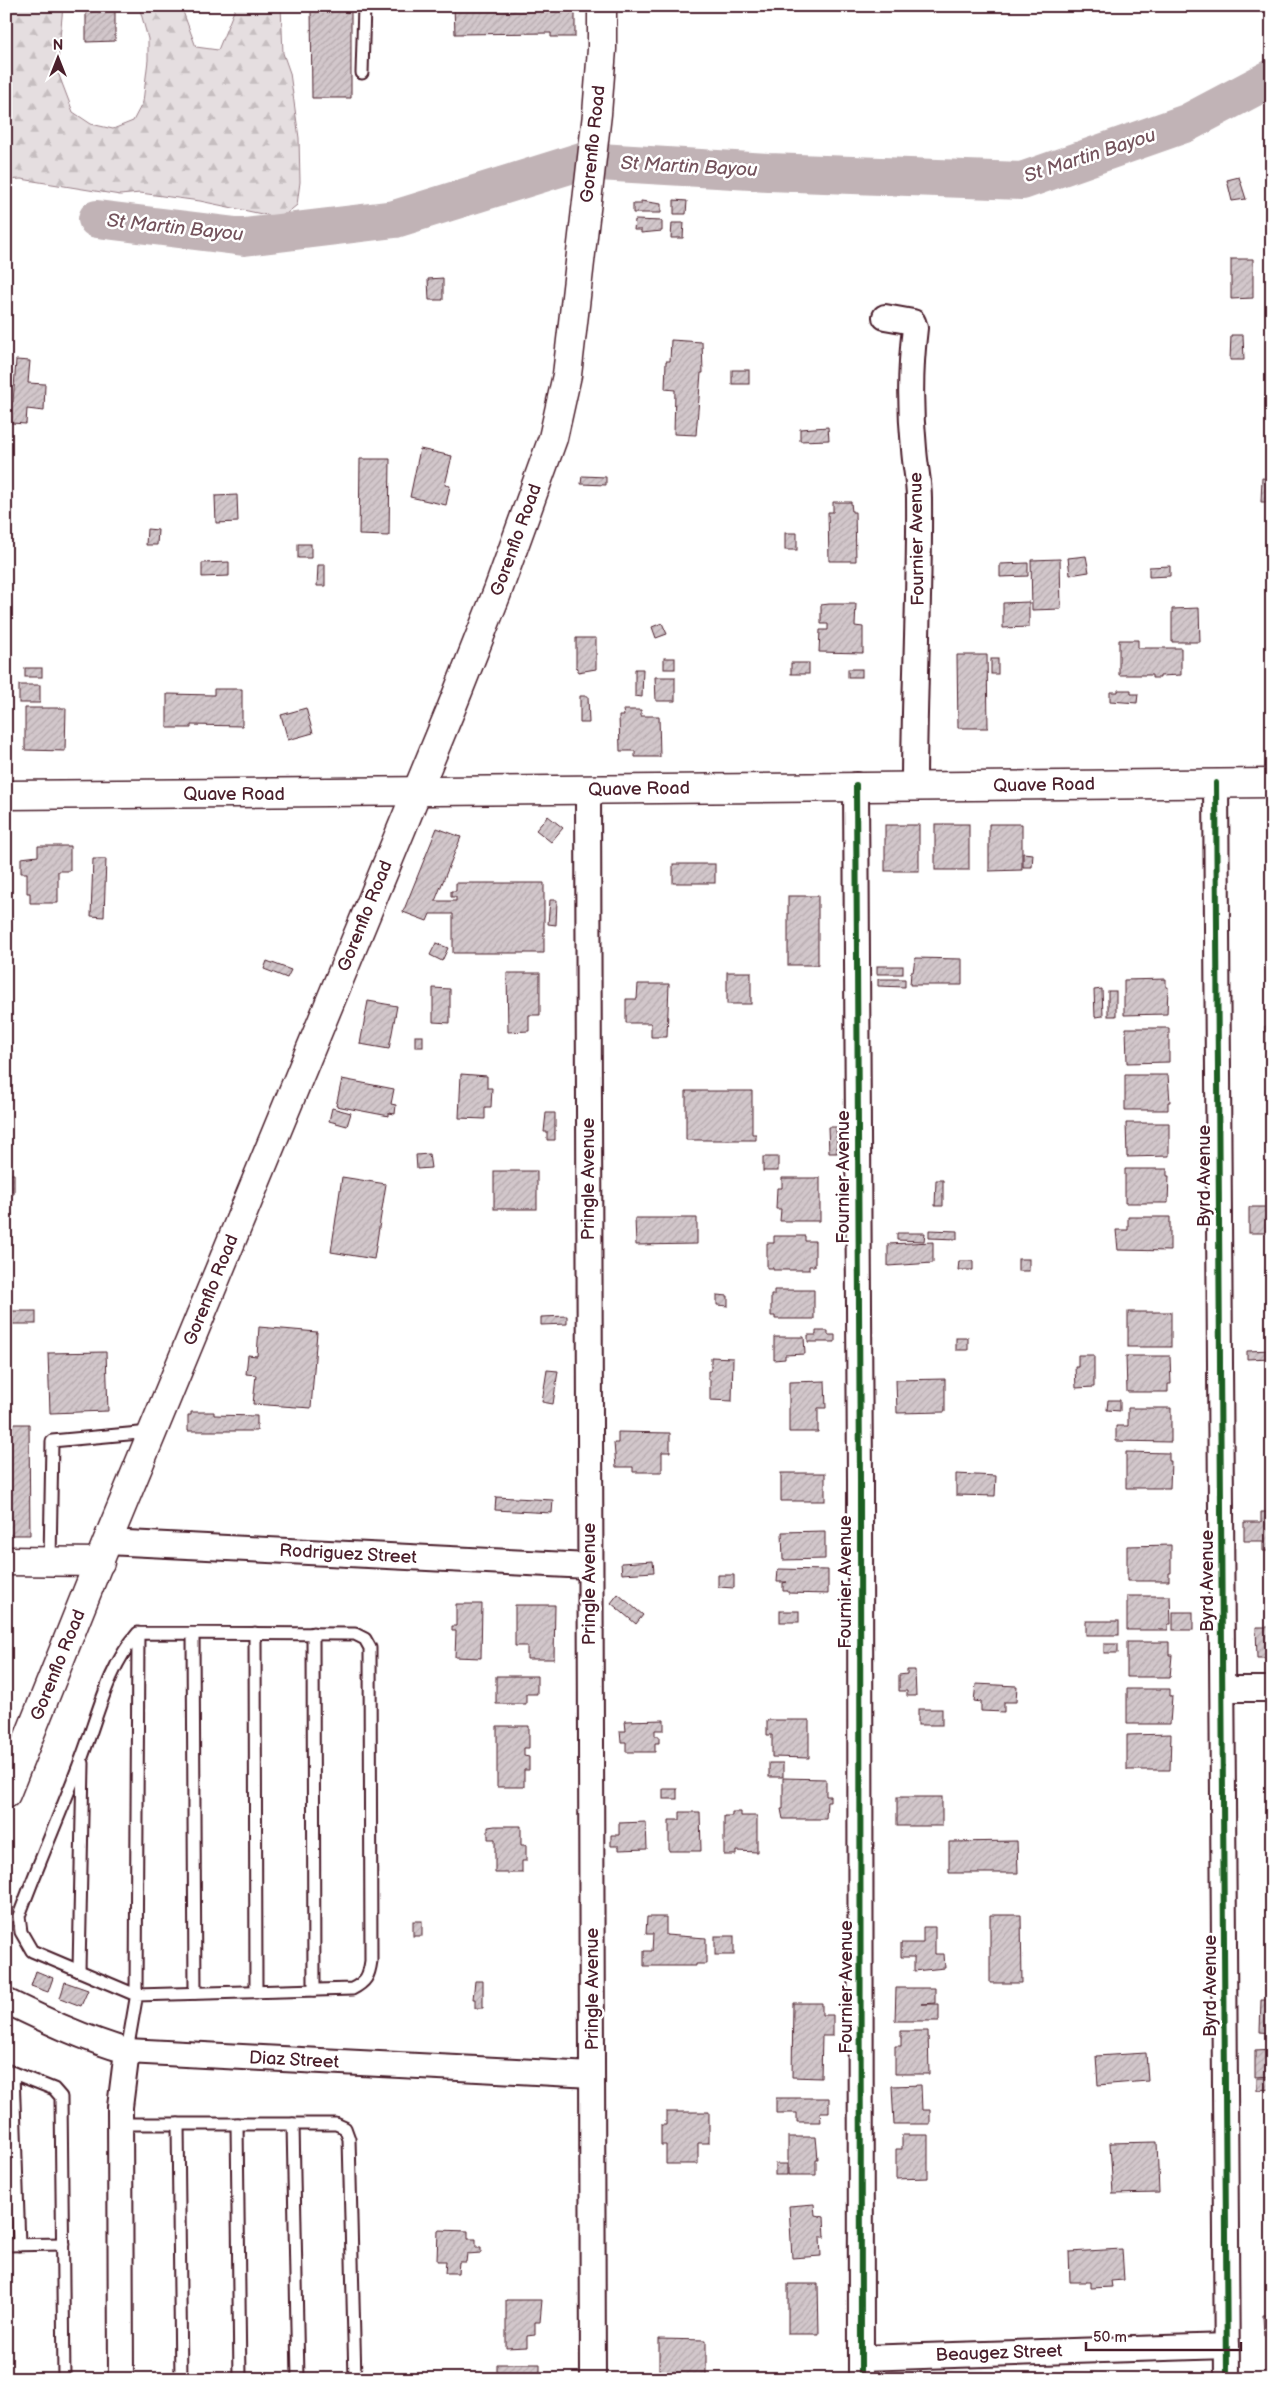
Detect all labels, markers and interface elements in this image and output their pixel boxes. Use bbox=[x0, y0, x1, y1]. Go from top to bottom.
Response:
north arrow bbox=[32, 32, 82, 82]
text: N bbox=[53, 37, 63, 54]
street label: Gorenflo Road bbox=[576, 84, 610, 204]
water label: St Martin Bayou bbox=[1021, 124, 1159, 188]
water label: St Martin Bayou bbox=[620, 152, 758, 182]
water label: St Martin Bayou bbox=[106, 209, 245, 247]
street label: Fournier Avenue bbox=[905, 472, 929, 606]
street label: Gorenflo Road bbox=[486, 481, 546, 599]
street label: Quave Road bbox=[993, 774, 1095, 796]
street label: Quave Road bbox=[588, 778, 690, 800]
street label: Quave Road bbox=[183, 784, 285, 805]
street label: Gorenflo Road bbox=[333, 857, 397, 975]
street label: Fournier Avenue bbox=[833, 1110, 854, 1244]
street label: Pringle Avenue bbox=[578, 1117, 599, 1240]
street label: Byrd Avenue bbox=[1194, 1125, 1215, 1227]
street label: Gorenflo Road bbox=[179, 1231, 243, 1349]
street label: Fournier Avenue bbox=[835, 1515, 856, 1649]
street label: Pringle Avenue bbox=[579, 1522, 600, 1645]
street label: Byrd Avenue bbox=[1197, 1530, 1218, 1632]
street label: Rodriguez Street bbox=[279, 1540, 418, 1568]
street label: Gorenflo Road bbox=[26, 1606, 90, 1724]
street label: Fournier Avenue bbox=[836, 1920, 857, 2054]
street label: Pringle Avenue bbox=[582, 1927, 603, 2050]
street label: Byrd Avenue bbox=[1200, 1935, 1221, 2037]
street label: Diaz Street bbox=[248, 2047, 340, 2073]
scale bar bbox=[1086, 2320, 1240, 2352]
text: 50 m bbox=[1093, 2328, 1127, 2347]
street label: Beaugez Street bbox=[935, 2340, 1063, 2366]

